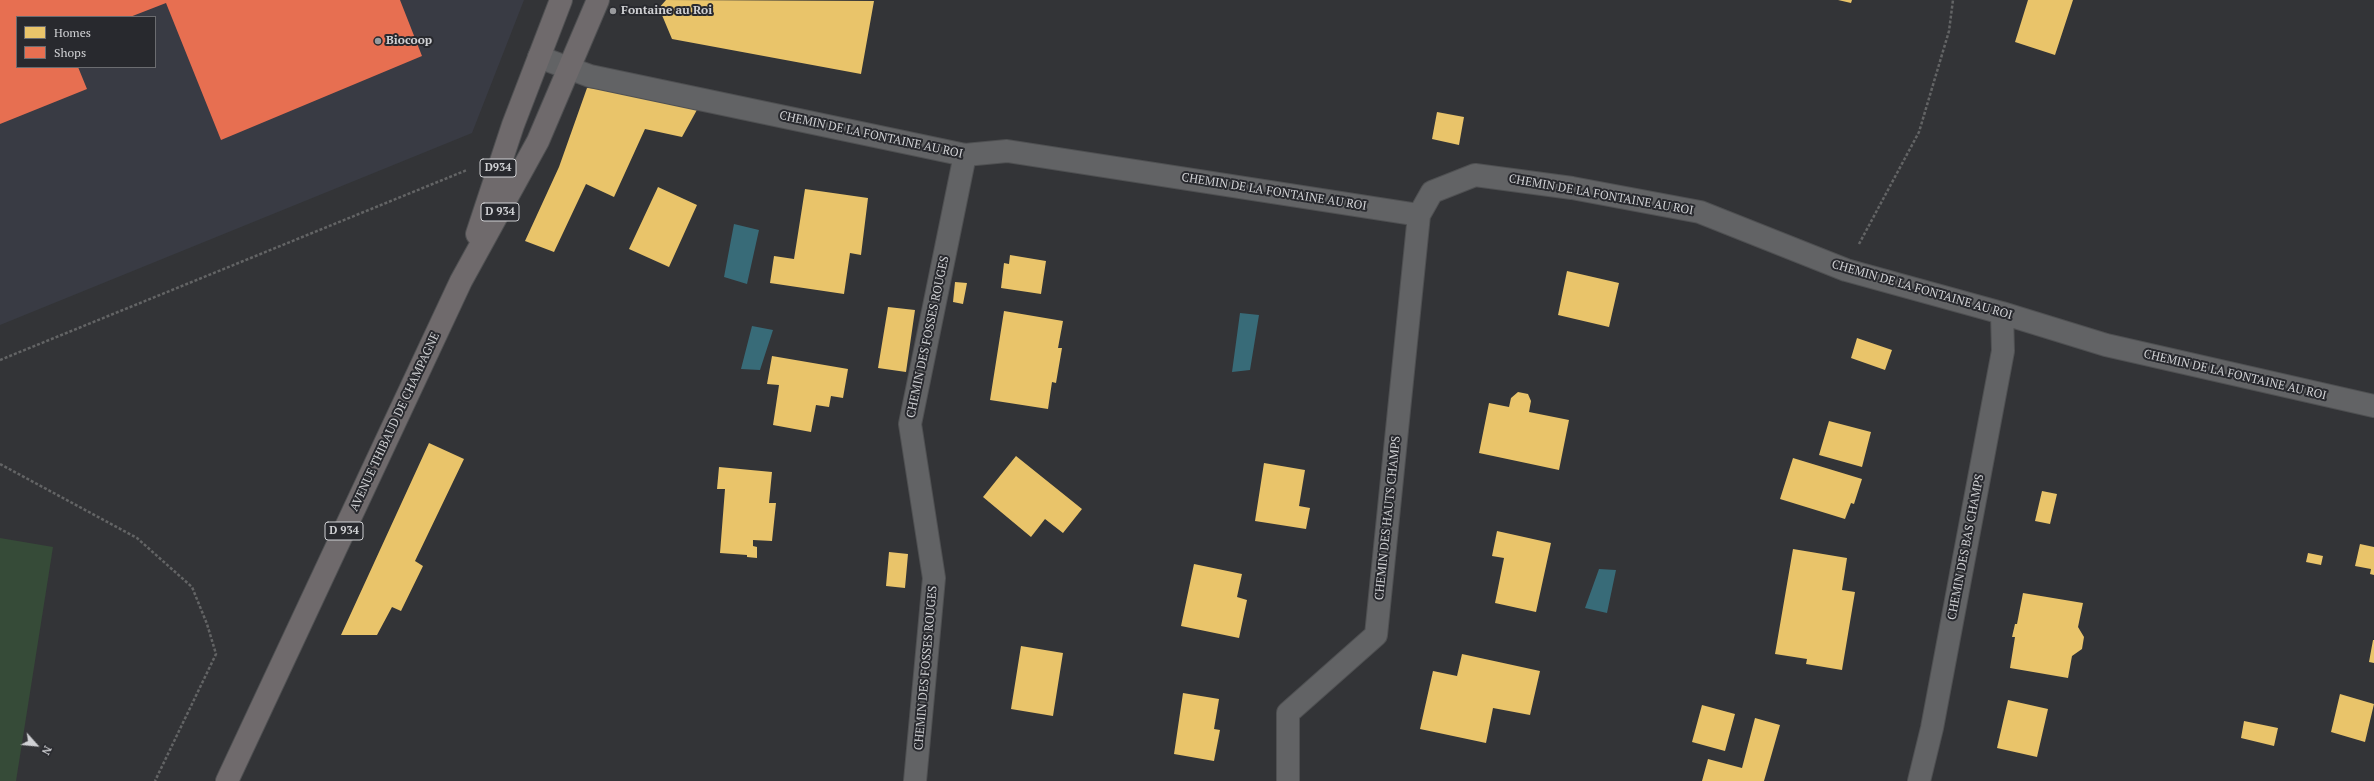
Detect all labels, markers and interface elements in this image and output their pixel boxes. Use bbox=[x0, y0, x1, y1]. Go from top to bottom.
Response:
place label: Fontaine au Roi bbox=[621, 4, 712, 18]
marker: Fontaine au Roi bbox=[608, 6, 618, 16]
legend bbox=[16, 16, 156, 68]
text: Homes bbox=[54, 25, 91, 40]
place label: Biocoop bbox=[386, 34, 432, 48]
marker: Biocoop bbox=[373, 36, 383, 46]
text: Shops bbox=[54, 45, 86, 60]
street label: CHEMIN DE LA FONTAINE AU ROI bbox=[778, 108, 964, 162]
road number: D934 bbox=[480, 159, 516, 177]
street label: CHEMIN DE LA FONTAINE AU ROI bbox=[1180, 170, 1368, 214]
street label: CHEMIN DE LA FONTAINE AU ROI bbox=[1508, 172, 1694, 218]
road number: D 934 bbox=[481, 203, 519, 221]
street label: CHEMIN DES FOSSES ROUGES bbox=[904, 255, 952, 419]
street label: CHEMIN DE LA FONTAINE AU ROI bbox=[1830, 257, 2014, 323]
street label: AVENUE THIBAUD DE CHAMPAGNE bbox=[347, 330, 443, 514]
street label: CHEMIN DE LA FONTAINE AU ROI bbox=[2142, 347, 2328, 403]
street label: CHEMIN DES HAUTS CHAMPS bbox=[1372, 435, 1404, 601]
street label: CHEMIN DES BAS CHAMPS bbox=[1945, 473, 1987, 621]
road number: D 934 bbox=[325, 522, 363, 540]
street label: CHEMIN DES FOSSES ROUGES bbox=[912, 585, 940, 751]
north arrow bbox=[16, 725, 56, 765]
text: N bbox=[39, 744, 55, 757]

